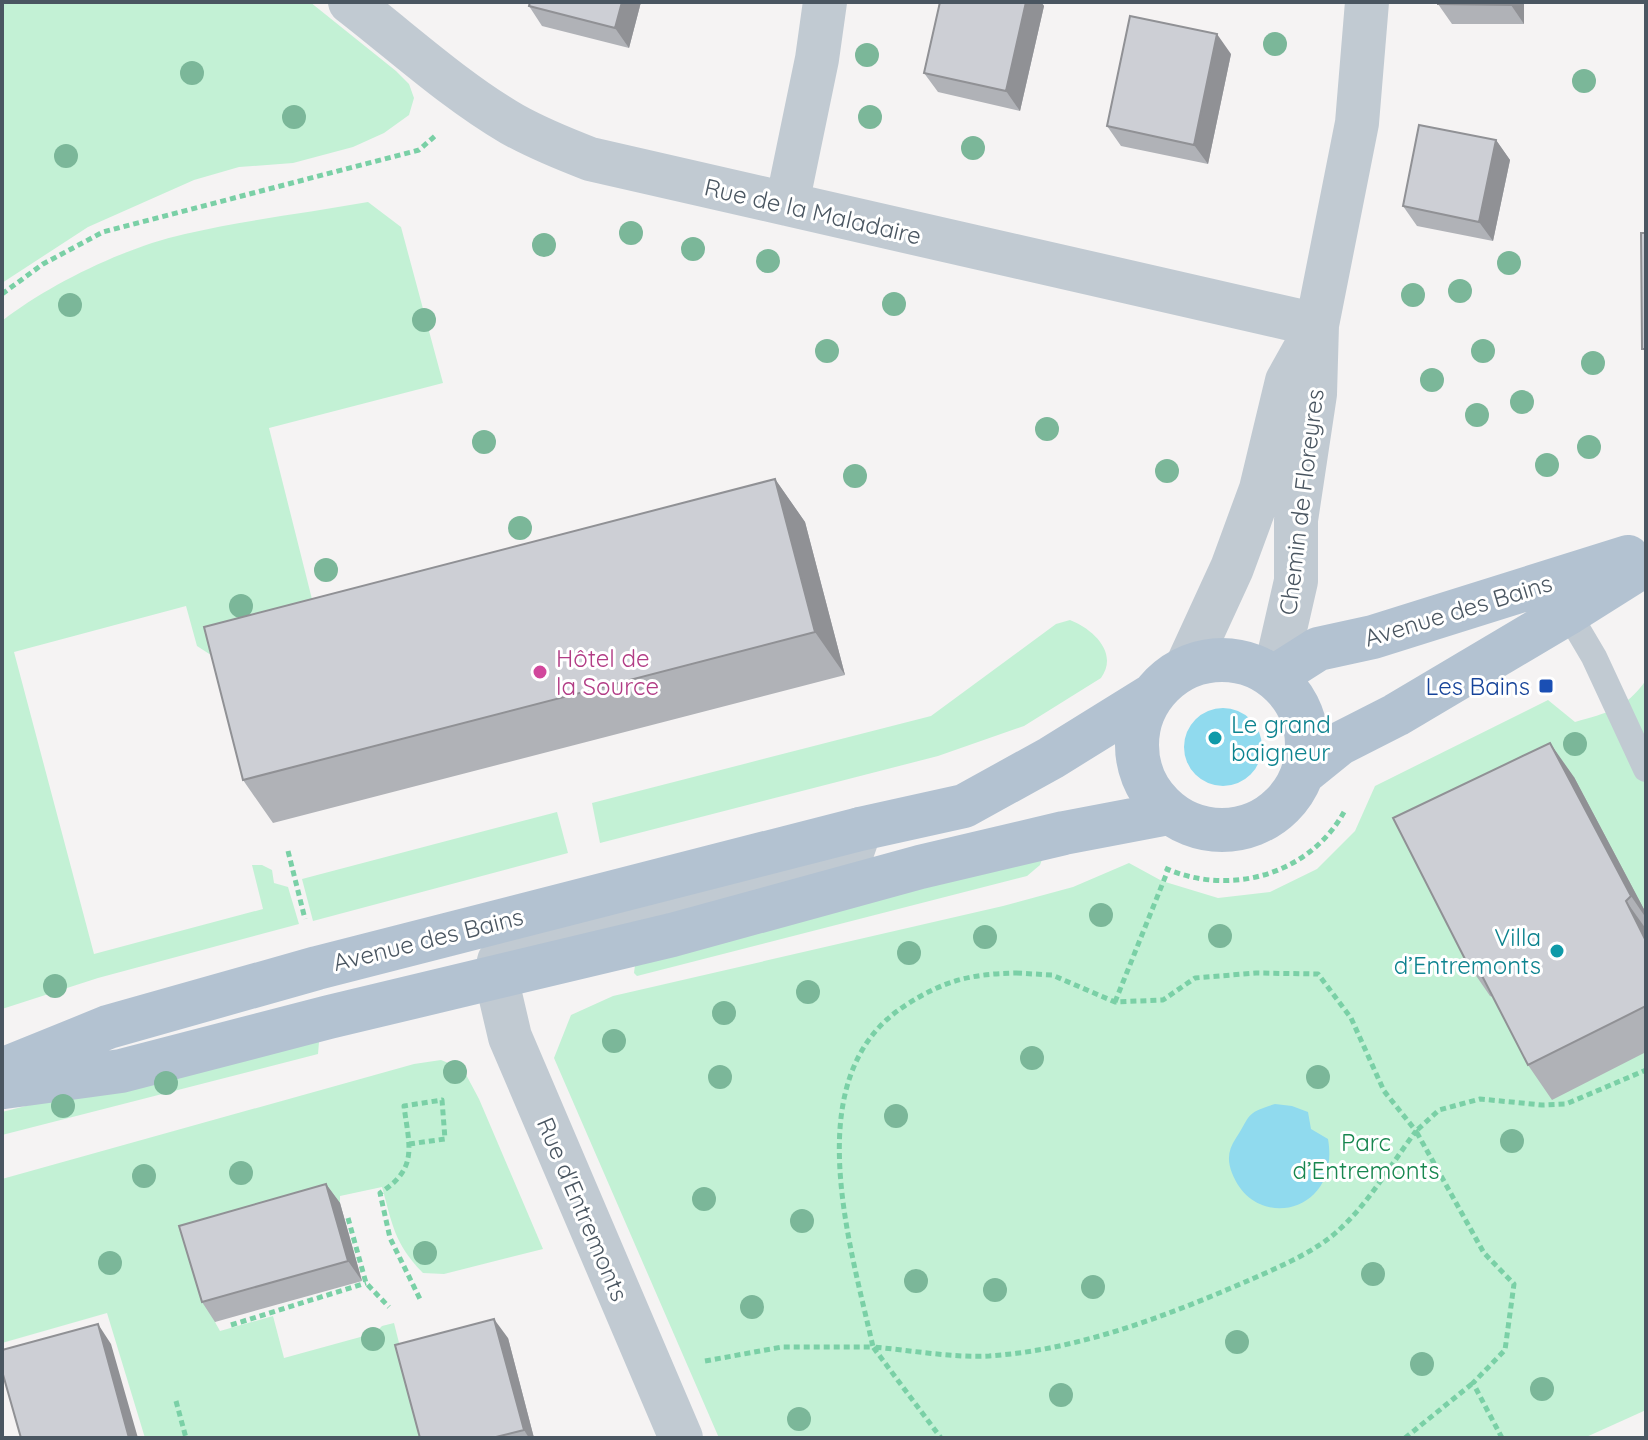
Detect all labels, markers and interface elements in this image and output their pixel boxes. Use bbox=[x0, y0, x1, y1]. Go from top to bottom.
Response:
street label: Rue de la Maladaire bbox=[702, 171, 924, 251]
street label: Chemin de Floreyres bbox=[1272, 387, 1330, 617]
street label: Avenue des Bains bbox=[1360, 567, 1556, 653]
place label: Hôtel de la Source bbox=[556, 643, 659, 701]
marker: Hôtel de la Source bbox=[531, 663, 549, 681]
place label: Les Bains bbox=[1425, 671, 1530, 701]
marker: Les Bains bbox=[1537, 677, 1555, 695]
place label: Le grand baigneur bbox=[1231, 709, 1331, 767]
marker: Le grand baigneur bbox=[1206, 729, 1224, 747]
street label: Avenue des Bains bbox=[330, 901, 526, 977]
place label: Villa d’Entremonts bbox=[1394, 922, 1541, 980]
marker: Villa d’Entremonts bbox=[1548, 942, 1566, 960]
street label: Rue d'Entremonts bbox=[531, 1113, 635, 1305]
park label: Parc d’Entremonts bbox=[1292, 1127, 1440, 1185]

